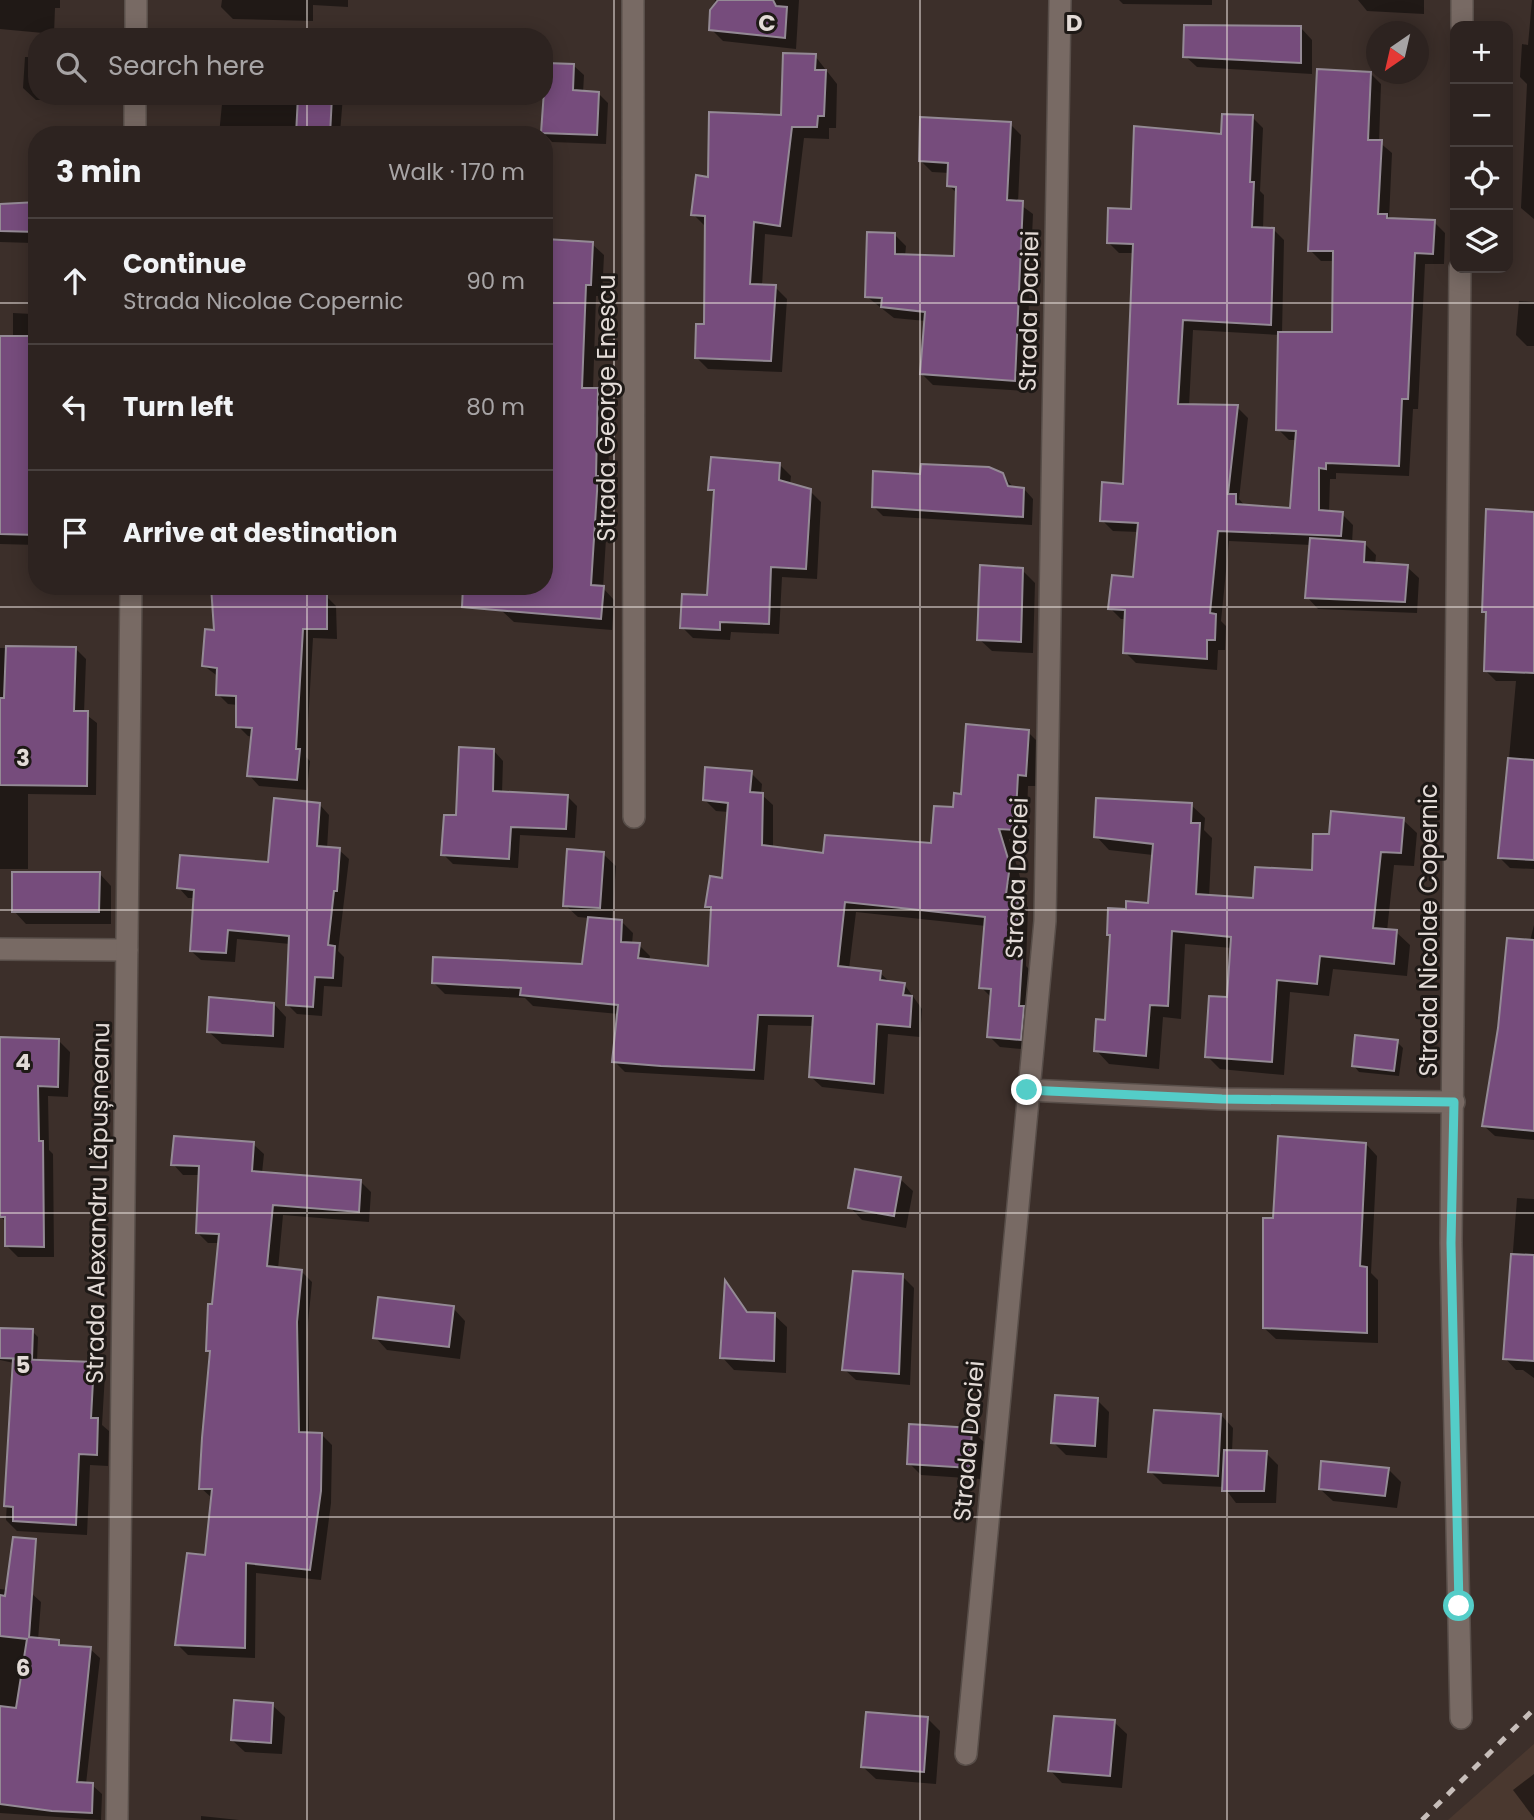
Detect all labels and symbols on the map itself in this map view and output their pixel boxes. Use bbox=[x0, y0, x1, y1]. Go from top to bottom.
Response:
text: C bbox=[758, 7, 776, 39]
text: D bbox=[1066, 7, 1082, 39]
north arrow bbox=[1366, 21, 1429, 84]
street label: Strada Daciei bbox=[1011, 230, 1046, 392]
street label: Strada George Enescu bbox=[590, 274, 623, 542]
text: 3 bbox=[16, 742, 30, 774]
street label: Strada Nicolae Copernic bbox=[1412, 784, 1445, 1076]
street label: Strada Daciei bbox=[997, 797, 1036, 959]
street label: Strada Alexandru Lăpușneanu bbox=[78, 1022, 117, 1384]
text: 4 bbox=[15, 1046, 31, 1078]
route end bbox=[1011, 1074, 1042, 1105]
text: 5 bbox=[16, 1349, 30, 1381]
street label: Strada Daciei bbox=[945, 1359, 992, 1523]
route start bbox=[1443, 1590, 1474, 1621]
text: 6 bbox=[16, 1652, 30, 1684]

